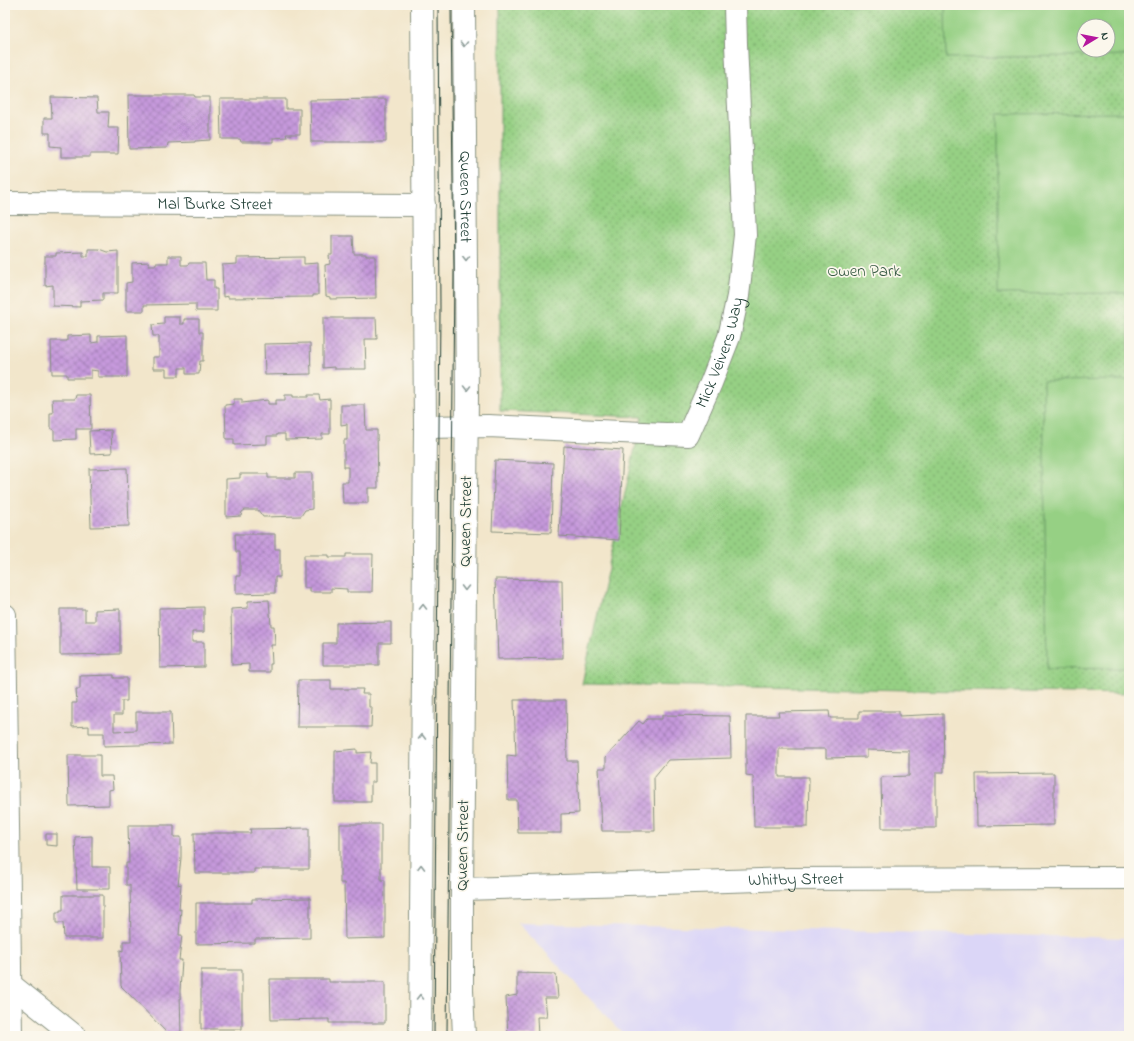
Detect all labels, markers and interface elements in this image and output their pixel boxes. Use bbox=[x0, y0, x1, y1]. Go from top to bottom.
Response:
north arrow bbox=[1076, 18, 1116, 58]
text: N bbox=[1096, 31, 1113, 41]
one-way arrow bbox=[460, 41, 468, 47]
street label: Queen Street bbox=[453, 151, 478, 243]
street label: Mal Burke Street bbox=[157, 191, 273, 217]
one-way arrow bbox=[462, 255, 470, 261]
park label: Owen Park bbox=[827, 259, 901, 284]
street label: Mick Veivers Way bbox=[689, 295, 751, 412]
one-way arrow bbox=[463, 385, 471, 391]
street label: Queen Street bbox=[453, 475, 479, 567]
one-way arrow bbox=[461, 585, 469, 591]
one-way arrow bbox=[419, 604, 427, 610]
one-way arrow bbox=[418, 734, 426, 740]
street label: Queen Street bbox=[450, 799, 476, 891]
one-way arrow bbox=[417, 864, 425, 870]
street label: Whitby Street bbox=[748, 866, 844, 893]
one-way arrow bbox=[416, 994, 424, 1000]

